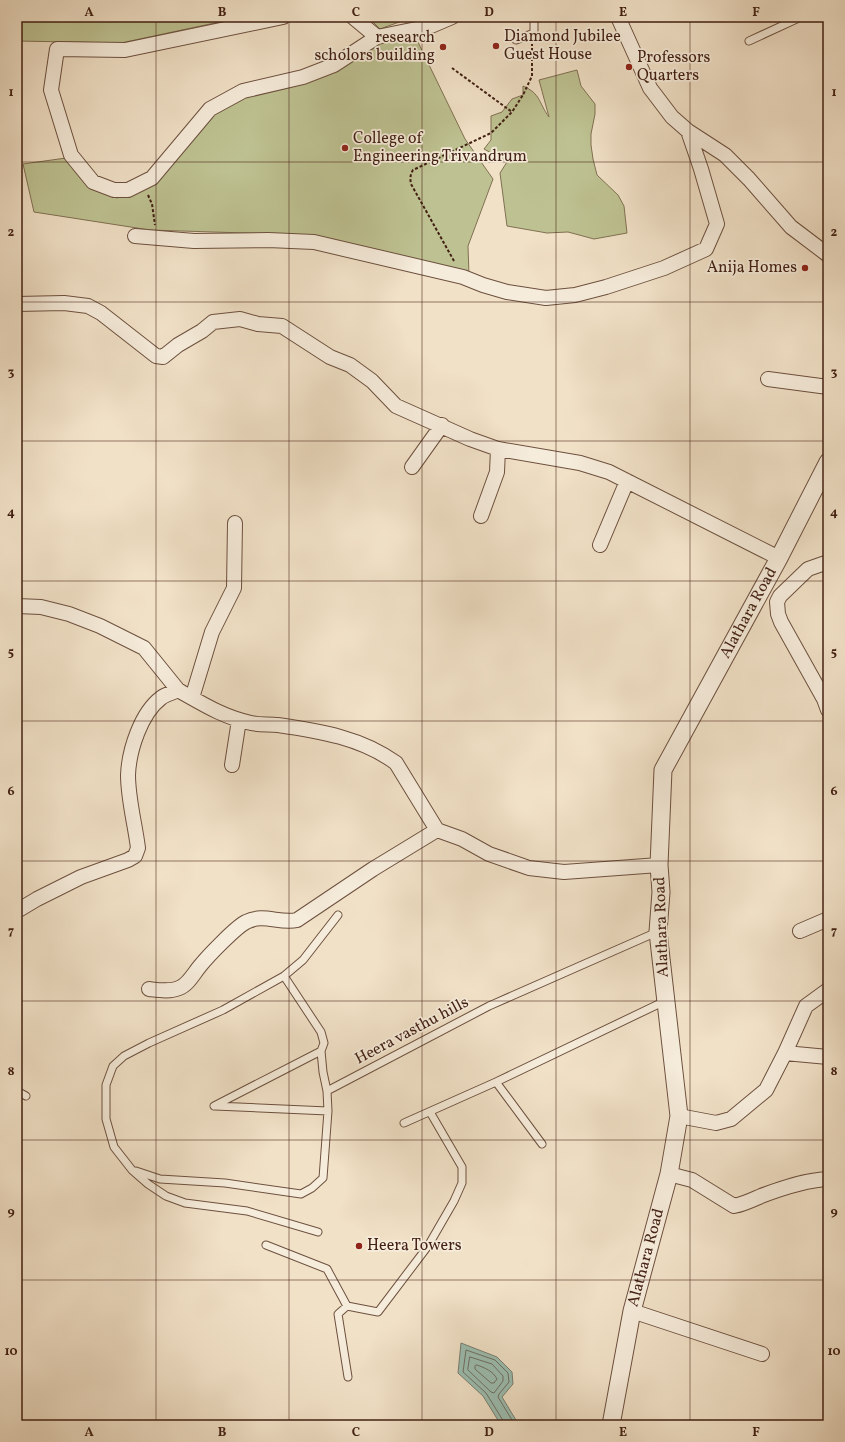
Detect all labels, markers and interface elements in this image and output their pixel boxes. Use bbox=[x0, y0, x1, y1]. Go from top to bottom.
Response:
text: A bbox=[84, 4, 94, 22]
text: B bbox=[218, 4, 227, 22]
text: C bbox=[352, 4, 360, 22]
text: D bbox=[484, 4, 494, 22]
text: E bbox=[619, 4, 627, 22]
text: F bbox=[752, 4, 760, 22]
place label: Diamond Jubilee Guest House bbox=[504, 26, 621, 66]
place label: research scholors building bbox=[315, 27, 435, 67]
marker: Diamond Jubilee Guest House bbox=[491, 41, 501, 51]
marker: research scholors building bbox=[438, 42, 448, 52]
place label: Professors Quarters bbox=[637, 47, 710, 87]
marker: Professors Quarters bbox=[624, 62, 634, 72]
text: 1 bbox=[8, 84, 14, 102]
text: 1 bbox=[831, 84, 837, 102]
place label: College of Engineering Trivandrum bbox=[353, 128, 527, 168]
marker: College of Engineering Trivandrum bbox=[340, 143, 350, 153]
text: 2 bbox=[8, 224, 15, 242]
text: 2 bbox=[831, 224, 838, 242]
place label: Anija Homes bbox=[707, 257, 797, 279]
marker: Anija Homes bbox=[800, 263, 810, 273]
text: 3 bbox=[8, 364, 15, 382]
text: 3 bbox=[831, 364, 838, 382]
text: 4 bbox=[7, 504, 15, 522]
text: 4 bbox=[830, 504, 838, 522]
street label: Alathara Road bbox=[715, 564, 783, 663]
text: 5 bbox=[8, 644, 14, 662]
text: 5 bbox=[831, 644, 837, 662]
text: 6 bbox=[7, 783, 15, 801]
text: 6 bbox=[830, 783, 838, 801]
street label: Alathara Road bbox=[649, 876, 675, 978]
text: 7 bbox=[8, 923, 14, 941]
text: 7 bbox=[831, 923, 837, 941]
street label: Heera vasthu hills bbox=[351, 992, 473, 1070]
text: 8 bbox=[7, 1063, 15, 1081]
text: 8 bbox=[830, 1063, 838, 1081]
text: 9 bbox=[7, 1203, 15, 1221]
text: 9 bbox=[830, 1203, 838, 1221]
street label: Alathara Road bbox=[623, 1206, 670, 1309]
place label: Heera Towers bbox=[367, 1235, 462, 1257]
marker: Heera Towers bbox=[354, 1241, 364, 1251]
text: 10 bbox=[4, 1343, 18, 1361]
text: 10 bbox=[827, 1343, 841, 1361]
text: A bbox=[84, 1424, 94, 1442]
text: B bbox=[218, 1424, 227, 1442]
text: C bbox=[352, 1424, 360, 1442]
text: D bbox=[484, 1424, 494, 1442]
text: E bbox=[619, 1424, 627, 1442]
text: F bbox=[752, 1424, 760, 1442]

